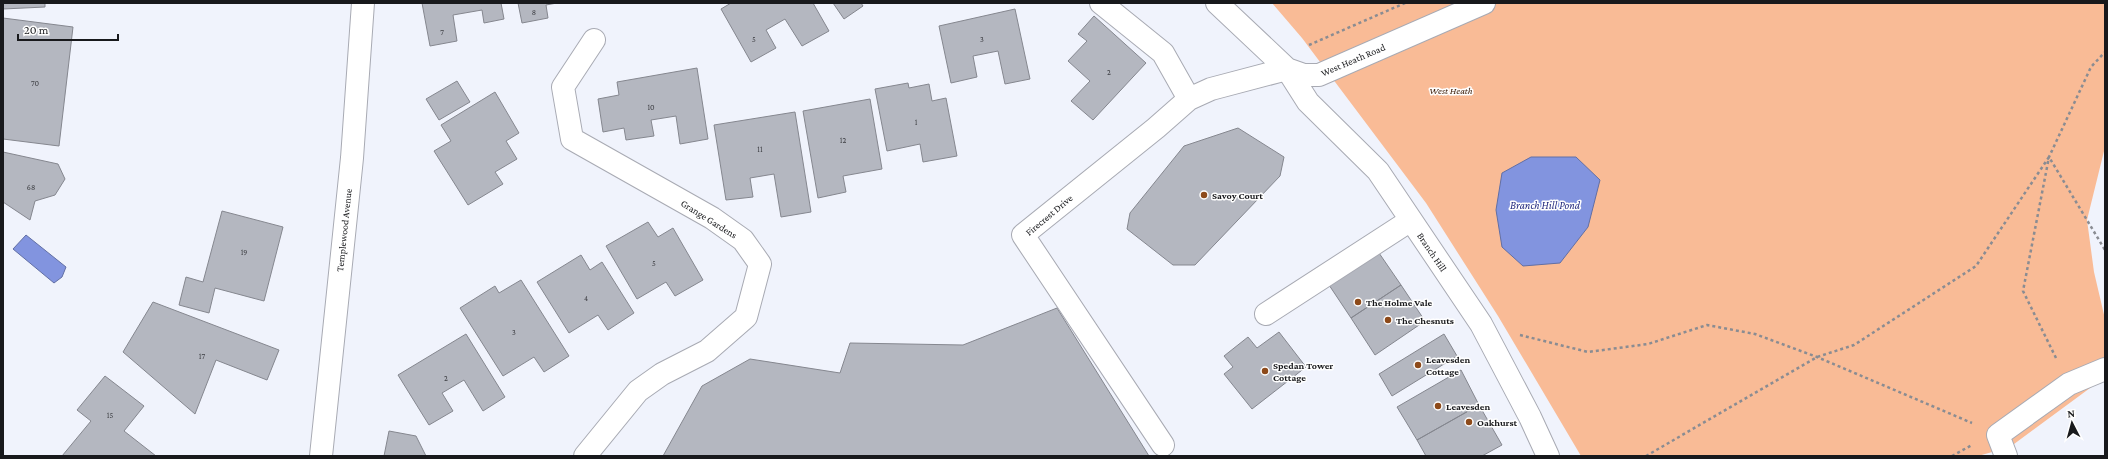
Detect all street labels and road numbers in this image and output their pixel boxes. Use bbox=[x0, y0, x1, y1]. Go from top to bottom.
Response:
street label: West Heath Road bbox=[1319, 41, 1387, 78]
street label: Templewood Avenue bbox=[334, 187, 354, 272]
street label: Firecrest Drive bbox=[1023, 192, 1075, 238]
street label: Grange Gardens bbox=[679, 197, 739, 241]
street label: Branch Hill bbox=[1415, 230, 1449, 274]

